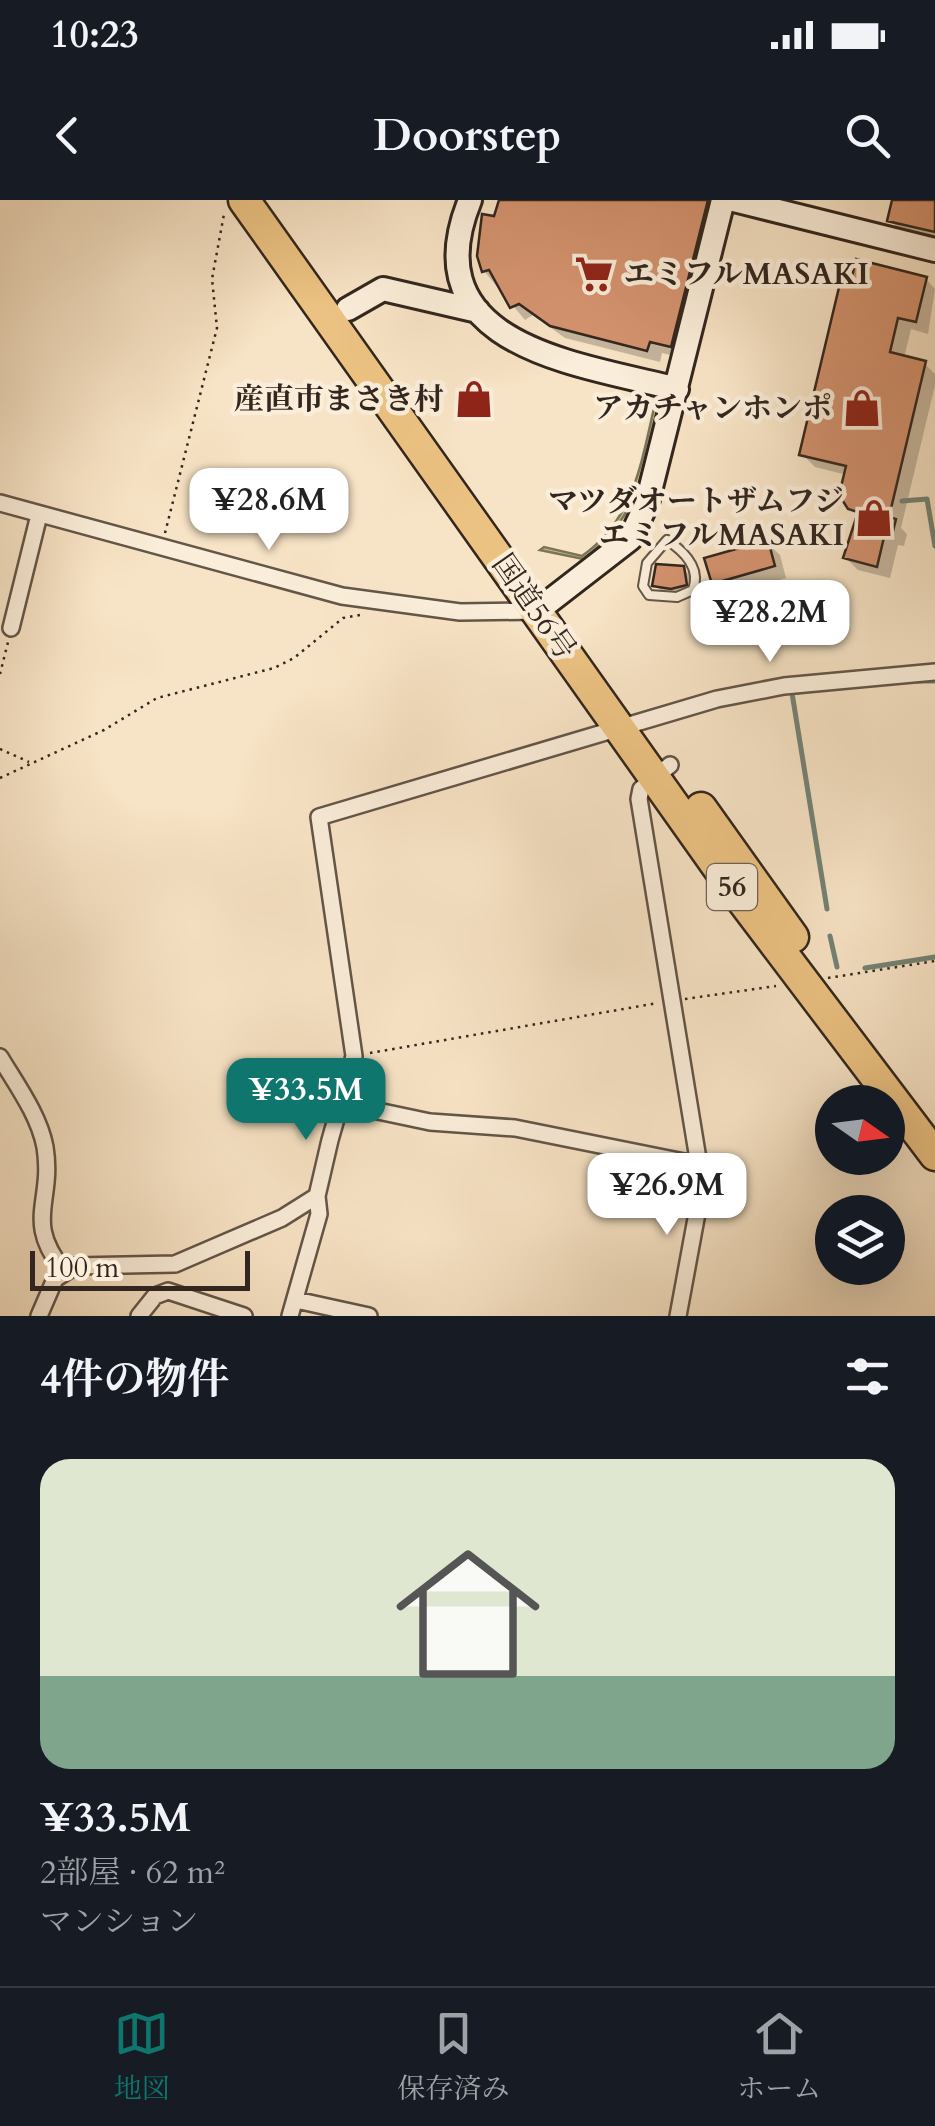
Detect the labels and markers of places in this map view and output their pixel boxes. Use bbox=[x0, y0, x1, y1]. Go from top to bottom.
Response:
supermarket icon: エミフルMASAKI bbox=[573, 253, 615, 295]
place label: エミフルMASAKI bbox=[624, 254, 869, 295]
shop icon: 産直市まさき村 bbox=[453, 378, 495, 420]
place label: 産直市まさき村 bbox=[234, 379, 444, 420]
shop icon: アカチャンホンポ bbox=[841, 387, 883, 429]
place label: アカチャンホンポ bbox=[593, 388, 832, 429]
pin: ¥28.6M bbox=[188, 468, 350, 553]
place label: マツダオートザムフジ エミフルMASAKI bbox=[548, 481, 844, 556]
shop icon: マツダオートザムフジ エミフルMASAKI bbox=[853, 497, 895, 539]
pin: ¥28.2M bbox=[689, 580, 851, 665]
pin: ¥33.5M bbox=[225, 1058, 387, 1143]
pin: ¥26.9M bbox=[586, 1153, 748, 1238]

